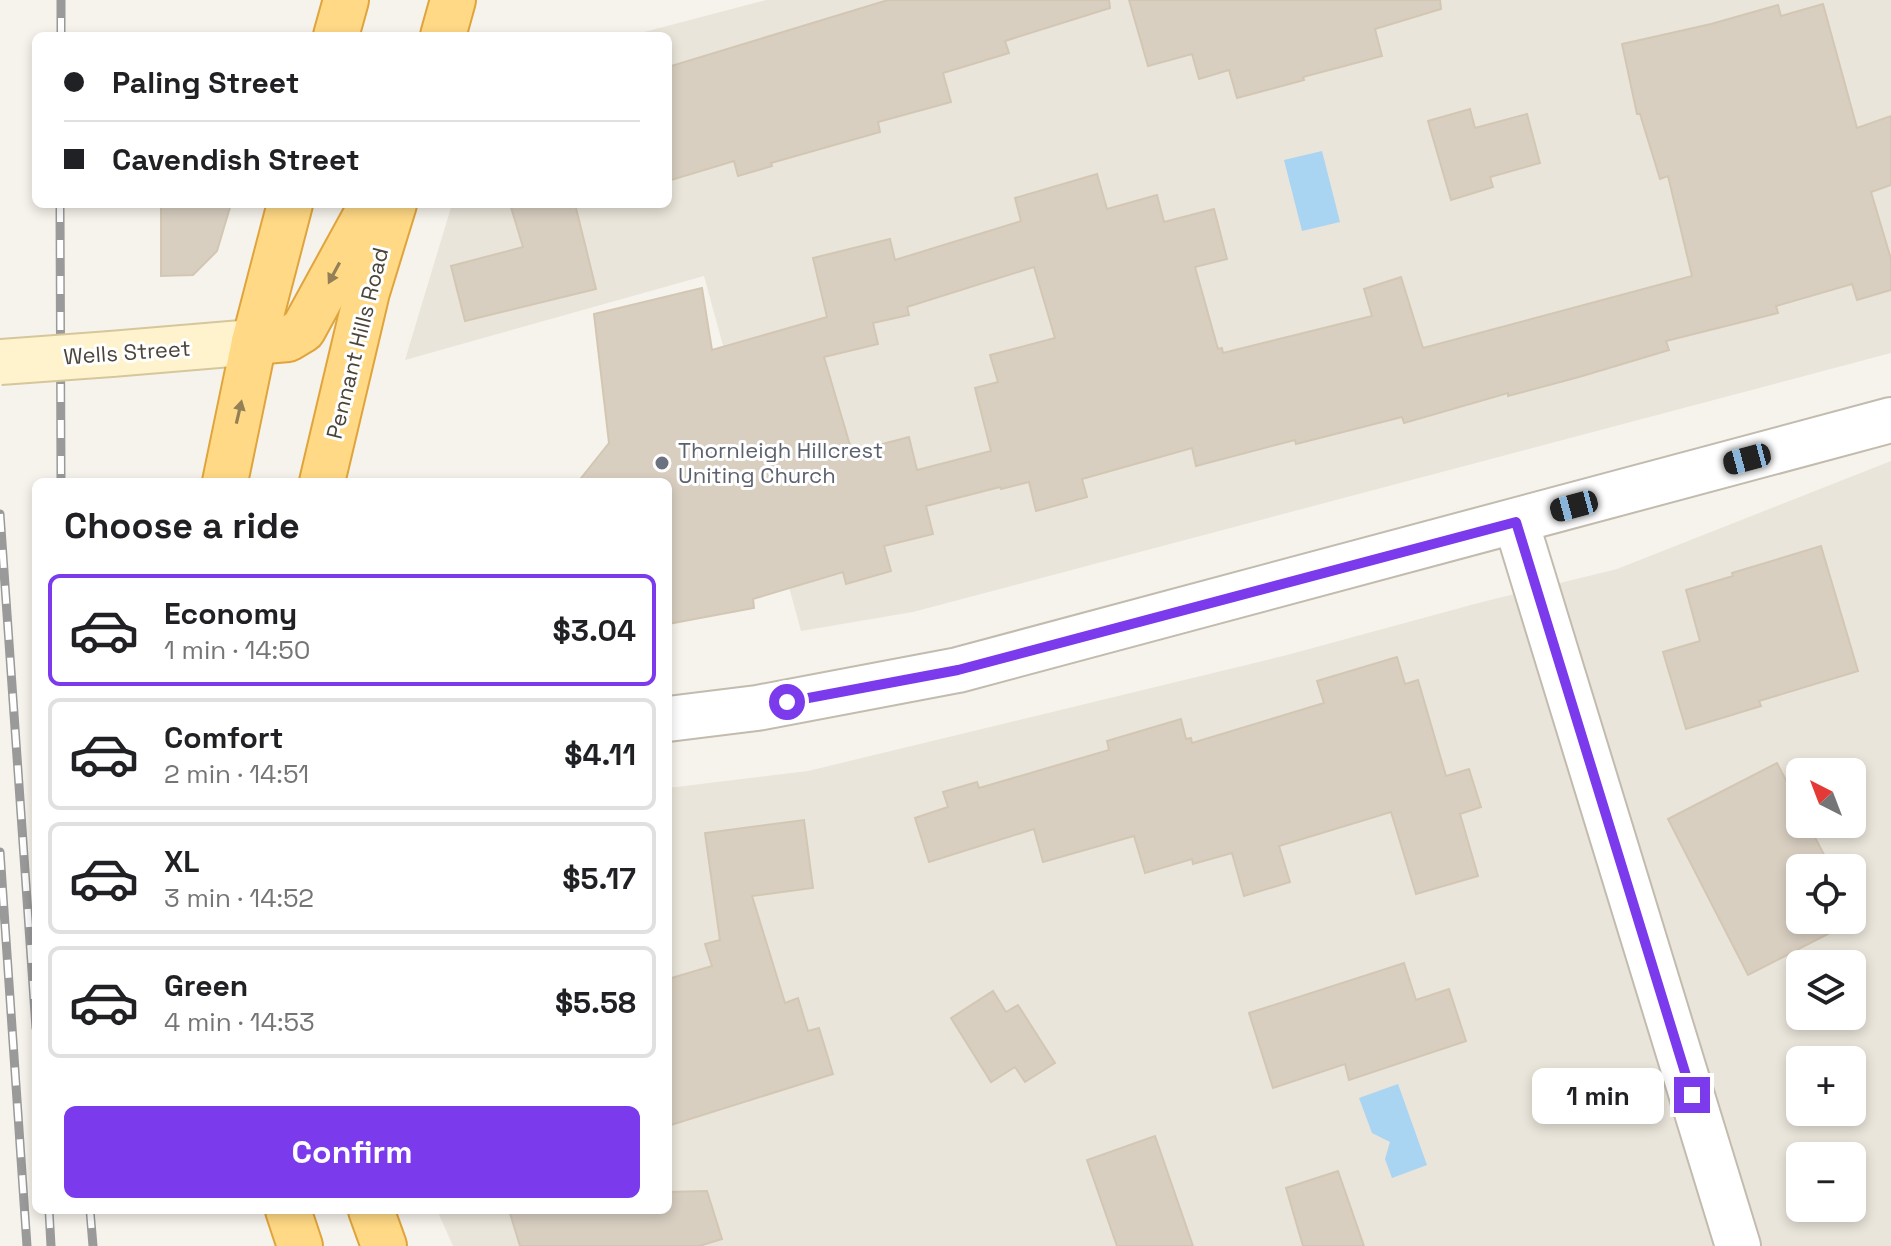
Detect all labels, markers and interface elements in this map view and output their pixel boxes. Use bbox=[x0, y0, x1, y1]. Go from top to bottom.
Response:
text: Paling Street bbox=[112, 63, 299, 102]
text: Cavendish Street bbox=[112, 140, 360, 179]
street label: Pennant Hills Road bbox=[320, 244, 394, 442]
one-way arrow bbox=[328, 261, 341, 284]
street label: Wells Street bbox=[63, 334, 191, 370]
one-way arrow bbox=[233, 399, 245, 424]
place label: Thornleigh Hillcrest Uniting Church bbox=[678, 436, 883, 489]
car bbox=[1721, 441, 1773, 477]
marker: Thornleigh Hillcrest Uniting Church bbox=[653, 454, 671, 472]
car bbox=[1548, 488, 1600, 524]
text: Choose a ride bbox=[64, 503, 300, 549]
icon: car bbox=[68, 594, 140, 666]
text: Economy bbox=[164, 594, 297, 633]
text: $3.04 bbox=[552, 611, 636, 650]
text: 1 min · 14:50 bbox=[164, 633, 310, 667]
route start bbox=[769, 684, 805, 720]
icon: car bbox=[68, 718, 140, 790]
text: Comfort bbox=[164, 718, 283, 757]
text: $4.11 bbox=[564, 735, 636, 774]
text: 2 min · 14:51 bbox=[164, 757, 309, 791]
north arrow bbox=[1786, 758, 1866, 838]
map controls bbox=[1786, 758, 1866, 1222]
icon: car bbox=[68, 842, 140, 914]
text: XL bbox=[164, 842, 200, 881]
button: locate bbox=[1786, 854, 1866, 934]
text: $5.17 bbox=[562, 859, 636, 898]
text: 3 min · 14:52 bbox=[164, 881, 314, 915]
button: layers bbox=[1786, 950, 1866, 1030]
icon: car bbox=[68, 966, 140, 1038]
text: Green bbox=[164, 966, 248, 1005]
text: $5.58 bbox=[555, 983, 636, 1022]
text: 4 min · 14:53 bbox=[164, 1005, 315, 1039]
button: + bbox=[1786, 1046, 1866, 1126]
callout: 1 min bbox=[1532, 1067, 1664, 1123]
route end bbox=[1674, 1077, 1710, 1113]
text: 1 min bbox=[1566, 1079, 1630, 1113]
button: Confirm bbox=[64, 1106, 640, 1198]
button: − bbox=[1786, 1142, 1866, 1222]

